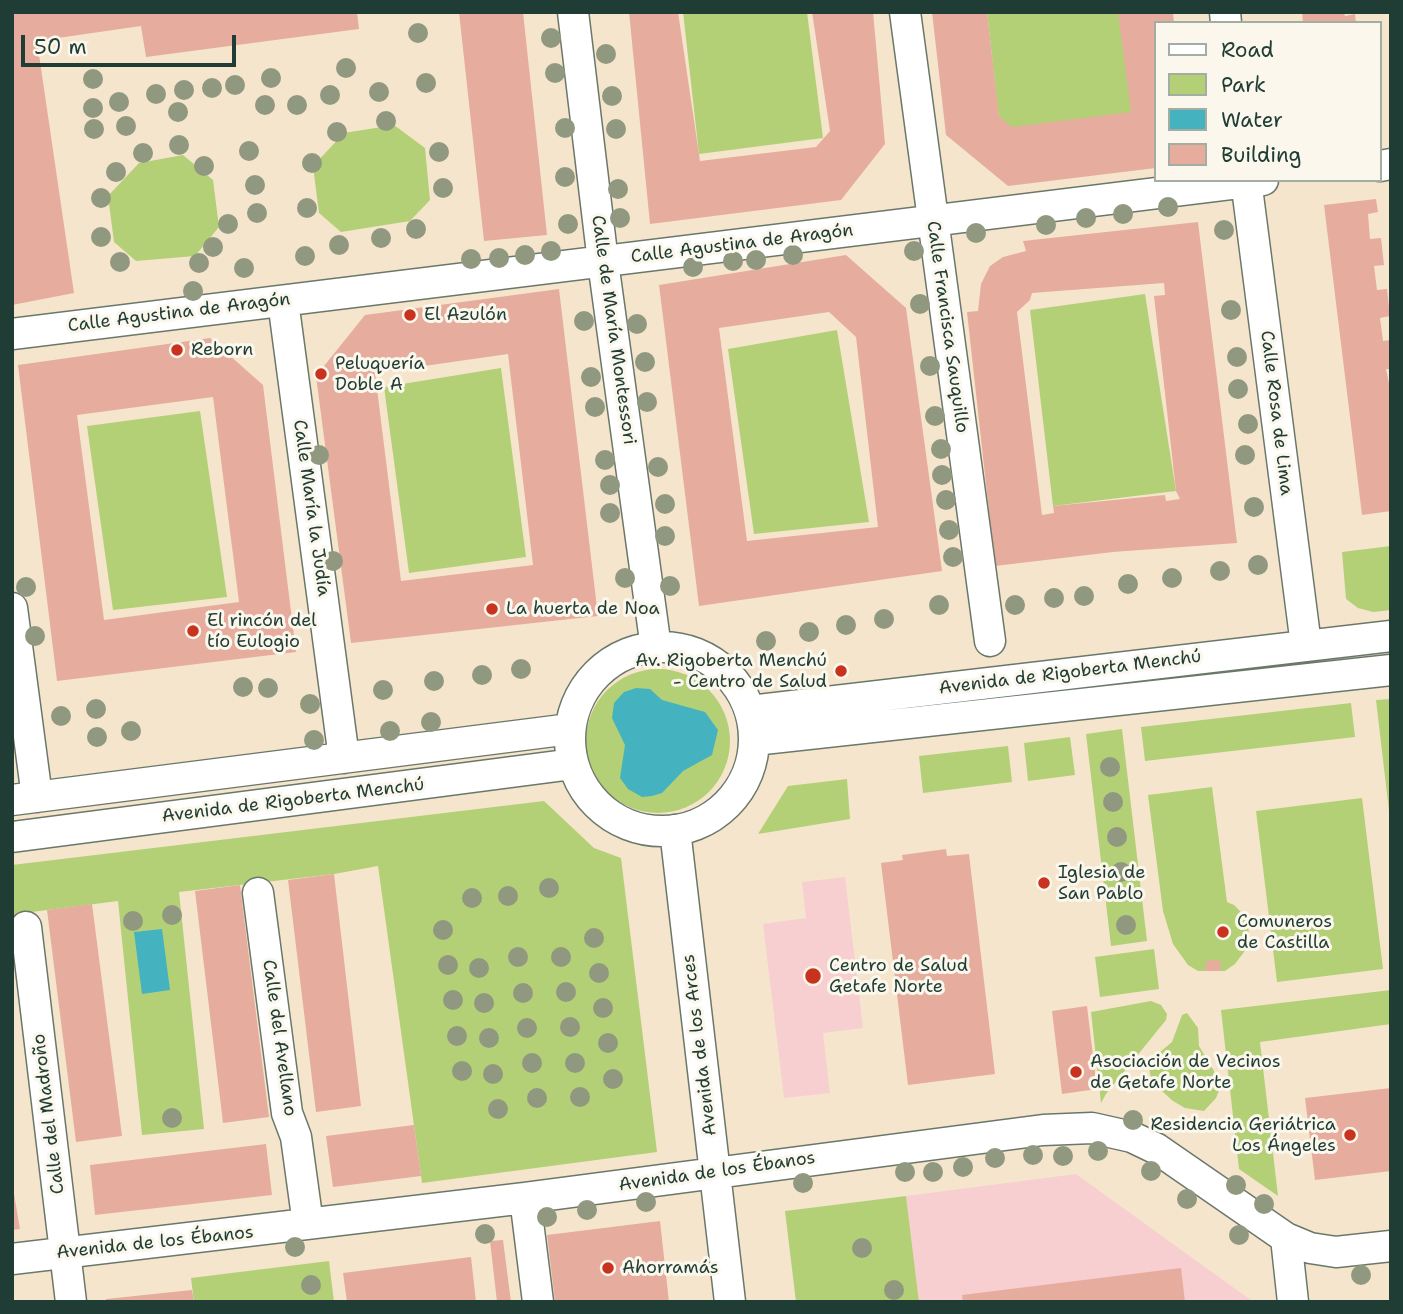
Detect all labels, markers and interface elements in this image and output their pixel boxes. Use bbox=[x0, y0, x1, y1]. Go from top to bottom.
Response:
scale bar bbox=[24, 21, 240, 65]
legend bbox=[1154, 21, 1382, 182]
text: 50 m bbox=[34, 33, 87, 61]
text: Road bbox=[1221, 36, 1274, 64]
text: Park bbox=[1221, 71, 1266, 99]
text: Water bbox=[1221, 106, 1283, 134]
text: Building bbox=[1221, 141, 1301, 169]
street label: Calle de María Montessori bbox=[586, 214, 640, 446]
street label: Calle Agustina de Aragón bbox=[630, 220, 854, 268]
street label: Calle Francisca Sauquillo bbox=[921, 220, 973, 434]
street label: Calle Agustina de Aragón bbox=[67, 289, 291, 337]
place label: El Azulón bbox=[424, 304, 507, 326]
marker: El Azulón bbox=[402, 307, 418, 323]
street label: Calle Rosa de Lima bbox=[1255, 329, 1297, 497]
place label: Reborn bbox=[191, 339, 253, 361]
marker: Reborn bbox=[169, 342, 185, 358]
place label: Peluquería Doble A bbox=[335, 353, 425, 396]
marker: Peluquería Doble A bbox=[313, 366, 329, 382]
street label: Calle María la Judía bbox=[288, 418, 334, 598]
place label: La huerta de Noa bbox=[506, 598, 660, 620]
marker: La huerta de Noa bbox=[484, 601, 500, 617]
place label: El rincón del tío Eulogio bbox=[207, 610, 317, 652]
marker: El rincón del tío Eulogio bbox=[185, 623, 201, 639]
street label: Avenida de Rigoberta Menchú bbox=[937, 646, 1203, 700]
place label: Av. Rigoberta Menchú - Centro de Salud bbox=[635, 650, 827, 692]
marker: Av. Rigoberta Menchú - Centro de Salud bbox=[833, 663, 849, 679]
street label: Avenida de Rigoberta Menchú bbox=[160, 774, 426, 828]
place label: Iglesia de San Pablo bbox=[1058, 862, 1145, 904]
marker: Iglesia de San Pablo bbox=[1036, 875, 1052, 891]
place label: Comuneros de Castilla bbox=[1237, 911, 1332, 954]
marker: Comuneros de Castilla bbox=[1215, 924, 1231, 940]
street label: Avenida de los Arces bbox=[678, 953, 722, 1137]
place label: Centro de Salud Getafe Norte bbox=[829, 955, 968, 998]
street label: Calle del Avellano bbox=[257, 958, 301, 1118]
marker: Centro de Salud Getafe Norte bbox=[803, 966, 823, 986]
street label: Calle del Madroño bbox=[28, 1033, 70, 1195]
place label: Asociación de Vecinos de Getafe Norte bbox=[1090, 1051, 1281, 1094]
marker: Asociación de Vecinos de Getafe Norte bbox=[1068, 1064, 1084, 1080]
place label: Residencia Geriátrica Los Ángeles bbox=[1150, 1114, 1336, 1156]
marker: Residencia Geriátrica Los Ángeles bbox=[1342, 1127, 1358, 1143]
street label: Avenida de los Ébanos bbox=[617, 1148, 817, 1196]
street label: Avenida de los Ébanos bbox=[55, 1222, 255, 1264]
place label: Ahorramás bbox=[622, 1257, 719, 1279]
marker: Ahorramás bbox=[600, 1260, 616, 1276]

